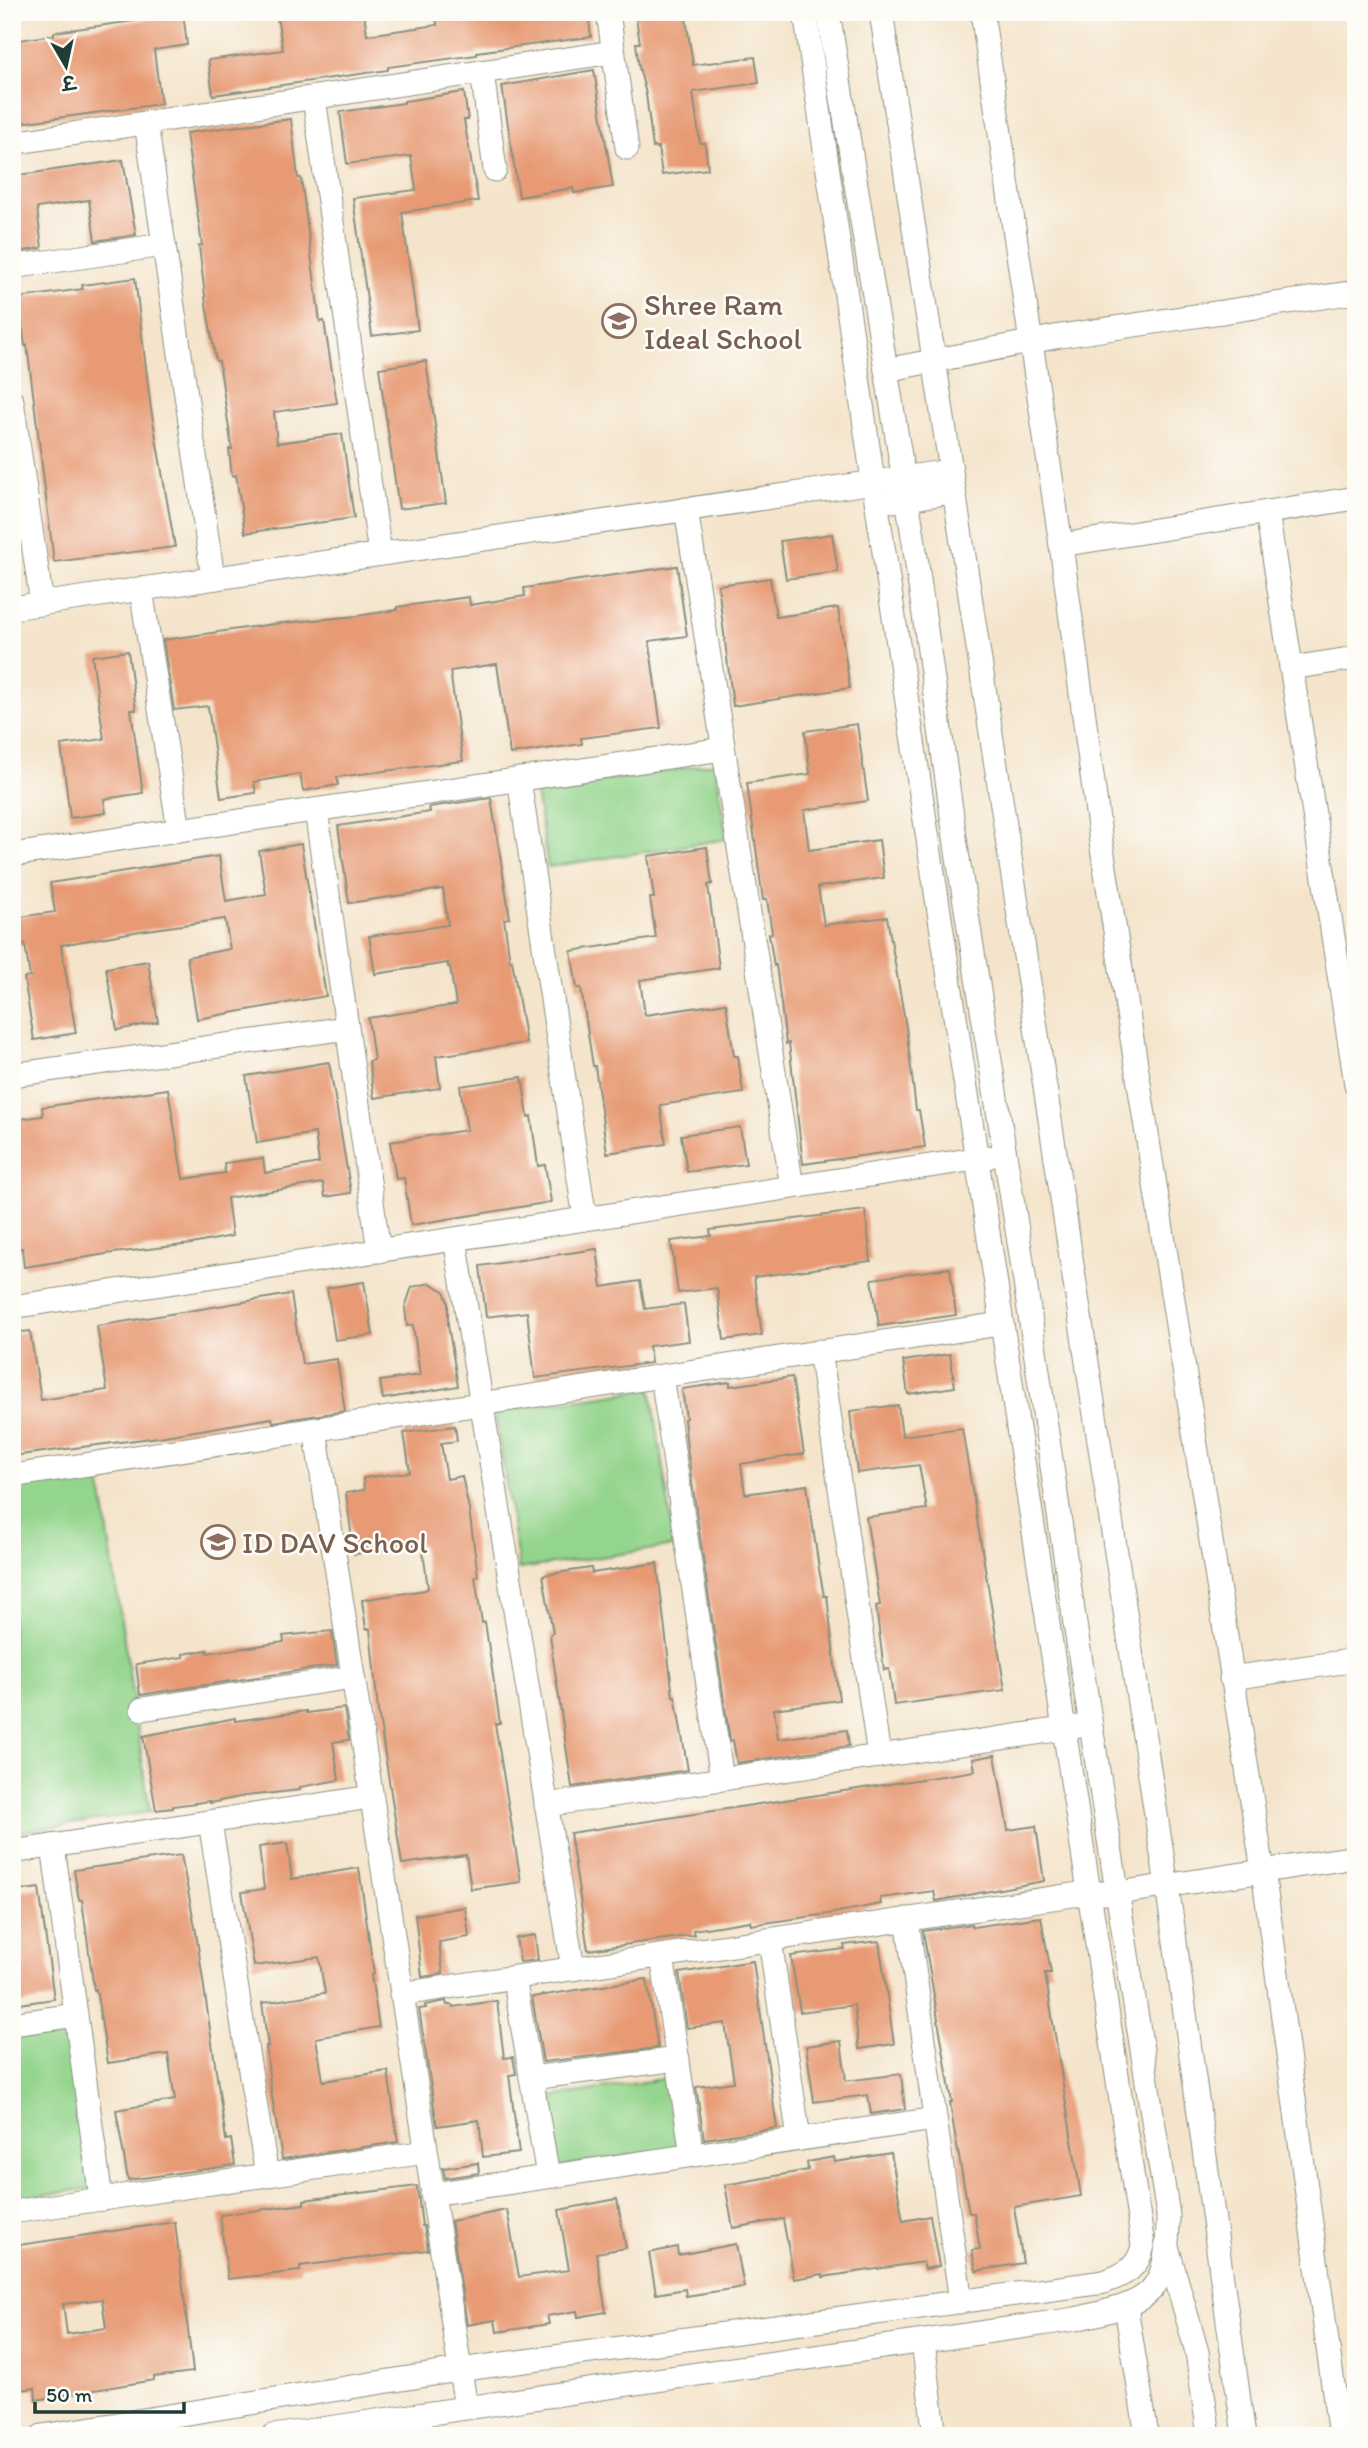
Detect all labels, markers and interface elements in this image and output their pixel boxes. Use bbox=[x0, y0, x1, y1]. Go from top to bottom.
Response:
north arrow bbox=[32, 32, 102, 102]
text: उ bbox=[58, 70, 79, 95]
place label: Shree Ram Ideal School bbox=[644, 286, 803, 357]
school or university icon: Shree Ram Ideal School bbox=[600, 302, 638, 340]
school or university icon: ID DAV School bbox=[199, 1523, 237, 1561]
place label: ID DAV School bbox=[242, 1524, 428, 1561]
scale bar bbox=[35, 2371, 184, 2415]
text: 50 m bbox=[46, 2382, 93, 2407]

